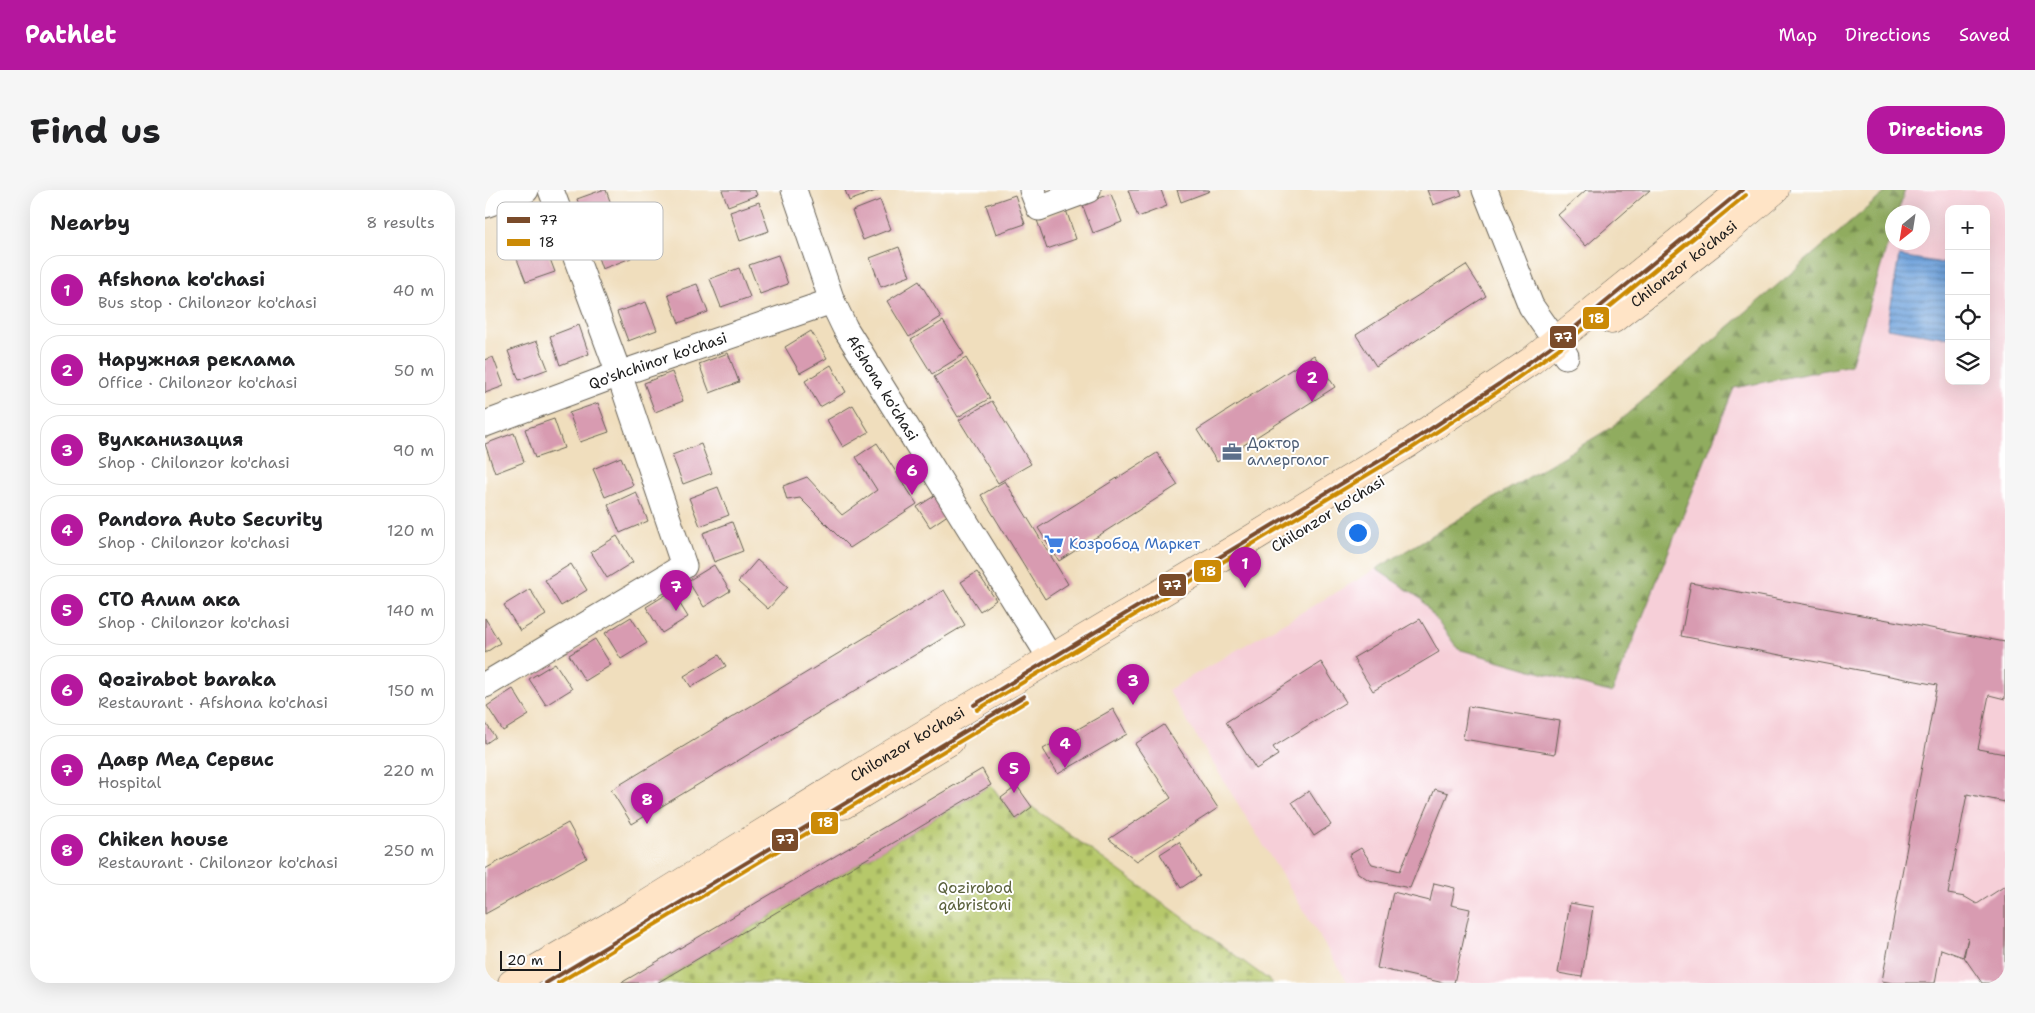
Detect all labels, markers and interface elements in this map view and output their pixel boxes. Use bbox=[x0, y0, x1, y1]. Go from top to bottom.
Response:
text: Pathlet bbox=[25, 19, 116, 51]
text: Map bbox=[1779, 23, 1817, 47]
text: Directions bbox=[1845, 23, 1931, 47]
text: Saved bbox=[1959, 23, 2010, 47]
button: Directions bbox=[1867, 106, 2005, 154]
text: Find us bbox=[30, 107, 161, 154]
legend bbox=[497, 202, 663, 260]
north arrow bbox=[1885, 205, 1930, 250]
map controls bbox=[1945, 205, 1990, 385]
button: + bbox=[1945, 205, 1990, 250]
text: Nearby bbox=[50, 209, 130, 237]
text: 77 bbox=[539, 211, 558, 229]
text: 8 results bbox=[366, 212, 435, 233]
street label: Chilonzor ko'chasi bbox=[1626, 216, 1741, 312]
text: 18 bbox=[539, 233, 554, 251]
button: − bbox=[1945, 250, 1990, 295]
text: Afshona ko'chasi bbox=[98, 267, 265, 292]
text: 1 bbox=[63, 280, 71, 301]
text: 40 m bbox=[392, 280, 434, 301]
text: Bus stop · Chilonzor ko'chasi bbox=[98, 292, 317, 313]
button: locate bbox=[1945, 295, 1990, 340]
line badge: 18 bbox=[1582, 306, 1610, 330]
text: 18 bbox=[1588, 309, 1604, 327]
line badge: 77 bbox=[1549, 325, 1577, 349]
street label: Qo'shchinor ko'chasi bbox=[586, 328, 730, 394]
text: 77 bbox=[1553, 328, 1573, 346]
street label: Afshona ko'chasi bbox=[842, 331, 923, 445]
button: layers bbox=[1945, 340, 1990, 385]
text: Наружная реклама bbox=[98, 347, 295, 372]
text: 2 bbox=[61, 360, 73, 381]
text: 50 m bbox=[394, 360, 434, 381]
pin: 2 bbox=[1296, 361, 1328, 402]
text: Office · Chilonzor ko'chasi bbox=[98, 372, 298, 393]
text: Вулканизация bbox=[98, 427, 243, 452]
place label: Доктор аллерголог bbox=[1247, 433, 1329, 470]
text: 3 bbox=[61, 440, 73, 461]
text: 90 m bbox=[393, 440, 434, 461]
office icon: Доктор аллерголог bbox=[1221, 441, 1243, 463]
text: Shop · Chilonzor ko'chasi bbox=[98, 452, 290, 473]
pin: 6 bbox=[896, 454, 928, 495]
street label: Chilonzor ko'chasi bbox=[1267, 471, 1389, 557]
text: Pandora Auto Security bbox=[98, 507, 323, 532]
text: 4 bbox=[61, 520, 73, 541]
text: 120 m bbox=[387, 520, 434, 541]
your location bbox=[1345, 520, 1371, 546]
text: Shop · Chilonzor ko'chasi bbox=[98, 532, 290, 553]
supermarket icon: Козробод Маркет bbox=[1043, 533, 1065, 555]
place label: Козробод Маркет bbox=[1069, 534, 1201, 554]
pin: 1 bbox=[1229, 547, 1261, 588]
line badge: 18 bbox=[1193, 559, 1222, 583]
text: 18 bbox=[1200, 562, 1216, 580]
pin: 7 bbox=[660, 570, 692, 611]
line badge: 77 bbox=[1158, 573, 1187, 597]
text: 77 bbox=[1162, 576, 1182, 594]
text: СТО Алим ака bbox=[98, 587, 240, 612]
text: 5 bbox=[62, 600, 72, 621]
text: 140 m bbox=[387, 600, 434, 621]
text: Shop · Chilonzor ko'chasi bbox=[98, 612, 290, 633]
pin: 3 bbox=[1117, 664, 1149, 705]
text: Qozirabot baraka bbox=[98, 667, 276, 692]
text: 6 bbox=[61, 680, 73, 701]
text: 150 m bbox=[387, 680, 434, 701]
text: Restaurant · Afshona ko'chasi bbox=[98, 692, 328, 713]
street label: Chilonzor ko'chasi bbox=[846, 702, 969, 786]
pin: 4 bbox=[1049, 727, 1081, 768]
text: Давр Мед Сервис bbox=[98, 747, 274, 772]
pin: 5 bbox=[998, 752, 1030, 793]
text: 7 bbox=[61, 760, 73, 781]
text: 220 m bbox=[382, 760, 434, 781]
text: Hospital bbox=[98, 772, 161, 793]
pin: 8 bbox=[631, 783, 663, 824]
line badge: 18 bbox=[810, 811, 839, 835]
text: 18 bbox=[817, 813, 833, 831]
text: Chiken house bbox=[98, 827, 228, 852]
line badge: 77 bbox=[771, 828, 799, 852]
text: 77 bbox=[775, 830, 795, 848]
text: 8 bbox=[61, 840, 73, 861]
text: 250 m bbox=[383, 840, 434, 861]
text: Restaurant · Chilonzor ko'chasi bbox=[98, 852, 338, 873]
park label: Qozirobod qabristoni bbox=[938, 878, 1013, 915]
scale bar bbox=[500, 948, 561, 971]
text: 20 m bbox=[507, 951, 543, 969]

